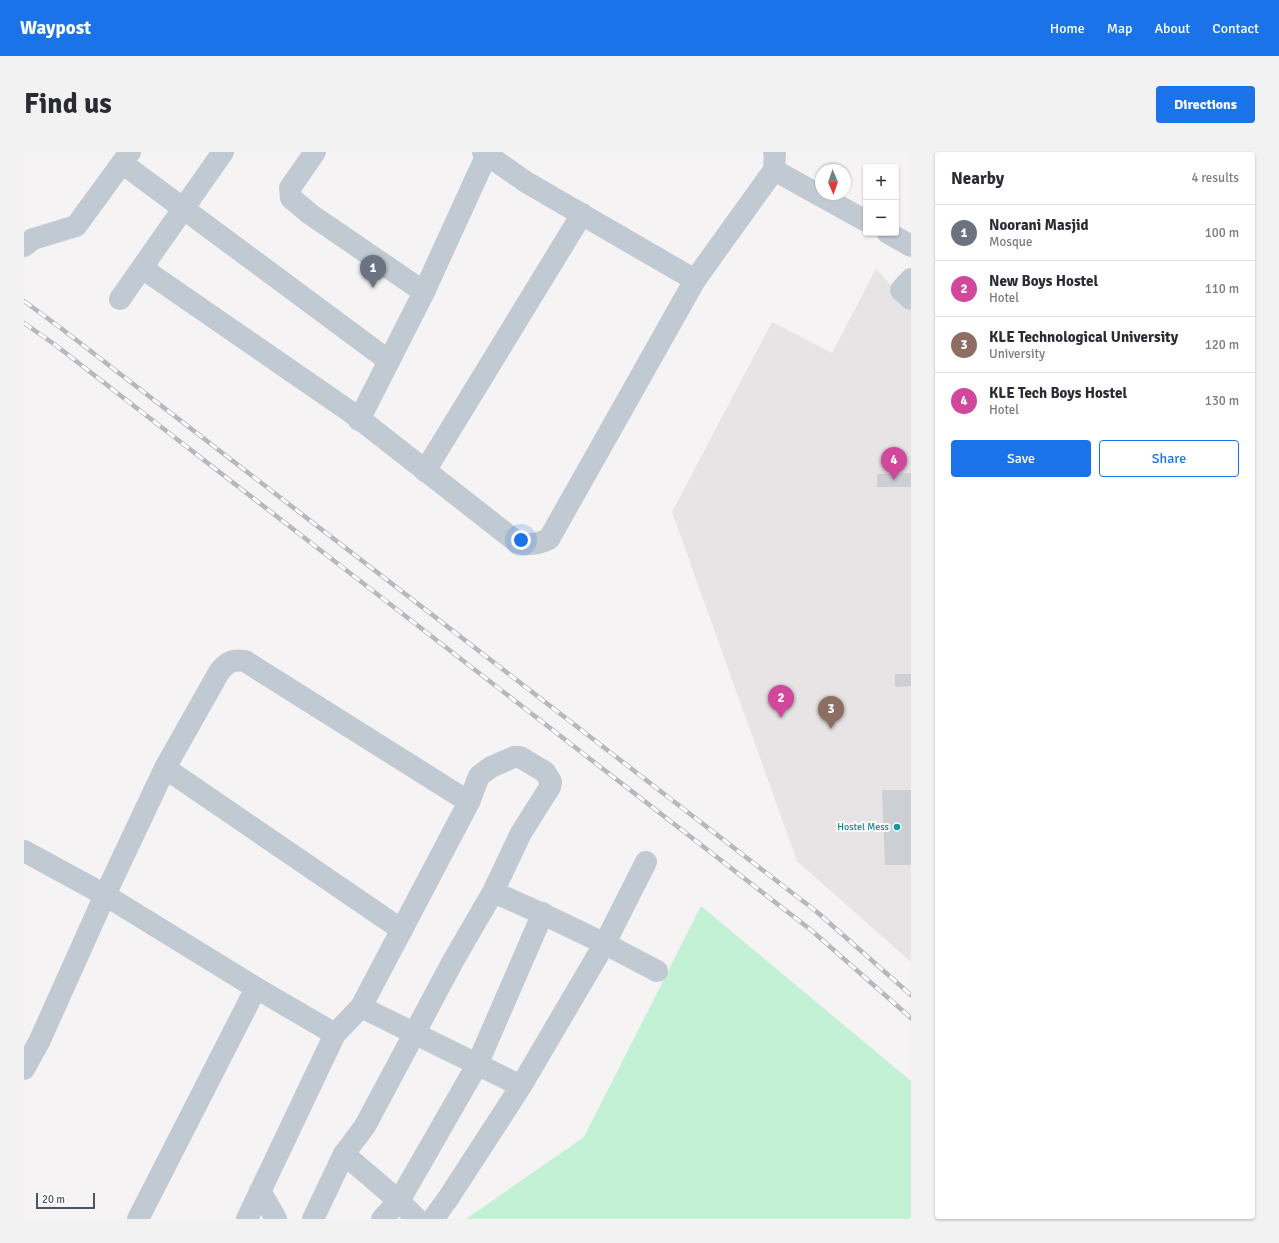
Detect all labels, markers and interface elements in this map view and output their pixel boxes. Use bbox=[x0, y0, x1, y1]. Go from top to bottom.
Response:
text: Waypost bbox=[20, 16, 91, 40]
text: Home bbox=[1050, 20, 1085, 37]
text: Map bbox=[1107, 20, 1132, 37]
text: About bbox=[1154, 20, 1190, 37]
text: Contact bbox=[1212, 20, 1259, 37]
button: Directions bbox=[1156, 86, 1255, 123]
text: Find us bbox=[24, 87, 112, 121]
north arrow bbox=[815, 164, 851, 200]
map controls bbox=[863, 164, 899, 236]
button: + bbox=[863, 164, 899, 200]
text: Nearby bbox=[951, 168, 1004, 189]
text: 4 results bbox=[1191, 170, 1239, 186]
button: − bbox=[863, 200, 899, 236]
text: Noorani Masjid bbox=[989, 216, 1089, 234]
text: 1 bbox=[960, 225, 968, 241]
text: 100 m bbox=[1205, 225, 1239, 241]
text: Mosque bbox=[989, 234, 1032, 250]
pin: 1 bbox=[360, 255, 386, 288]
text: New Boys Hostel bbox=[989, 272, 1098, 290]
text: 2 bbox=[960, 281, 968, 297]
text: 110 m bbox=[1205, 281, 1239, 297]
text: Hotel bbox=[989, 290, 1019, 306]
text: KLE Technological University bbox=[989, 328, 1178, 346]
text: 3 bbox=[960, 337, 968, 353]
text: 120 m bbox=[1205, 337, 1239, 353]
text: University bbox=[989, 346, 1045, 362]
text: KLE Tech Boys Hostel bbox=[989, 384, 1127, 402]
text: 4 bbox=[960, 393, 968, 409]
text: 130 m bbox=[1205, 393, 1239, 409]
text: Hotel bbox=[989, 402, 1019, 418]
button: Save bbox=[951, 440, 1091, 477]
button: Share bbox=[1099, 440, 1239, 477]
pin: 4 bbox=[881, 447, 907, 480]
your location bbox=[511, 530, 531, 550]
pin: 2 bbox=[768, 685, 794, 718]
pin: 3 bbox=[818, 696, 844, 729]
place label: Hostel Mess bbox=[837, 821, 890, 833]
marker: Hostel Mess bbox=[892, 822, 902, 832]
scale bar bbox=[36, 1191, 95, 1210]
text: 20 m bbox=[42, 1193, 65, 1206]

